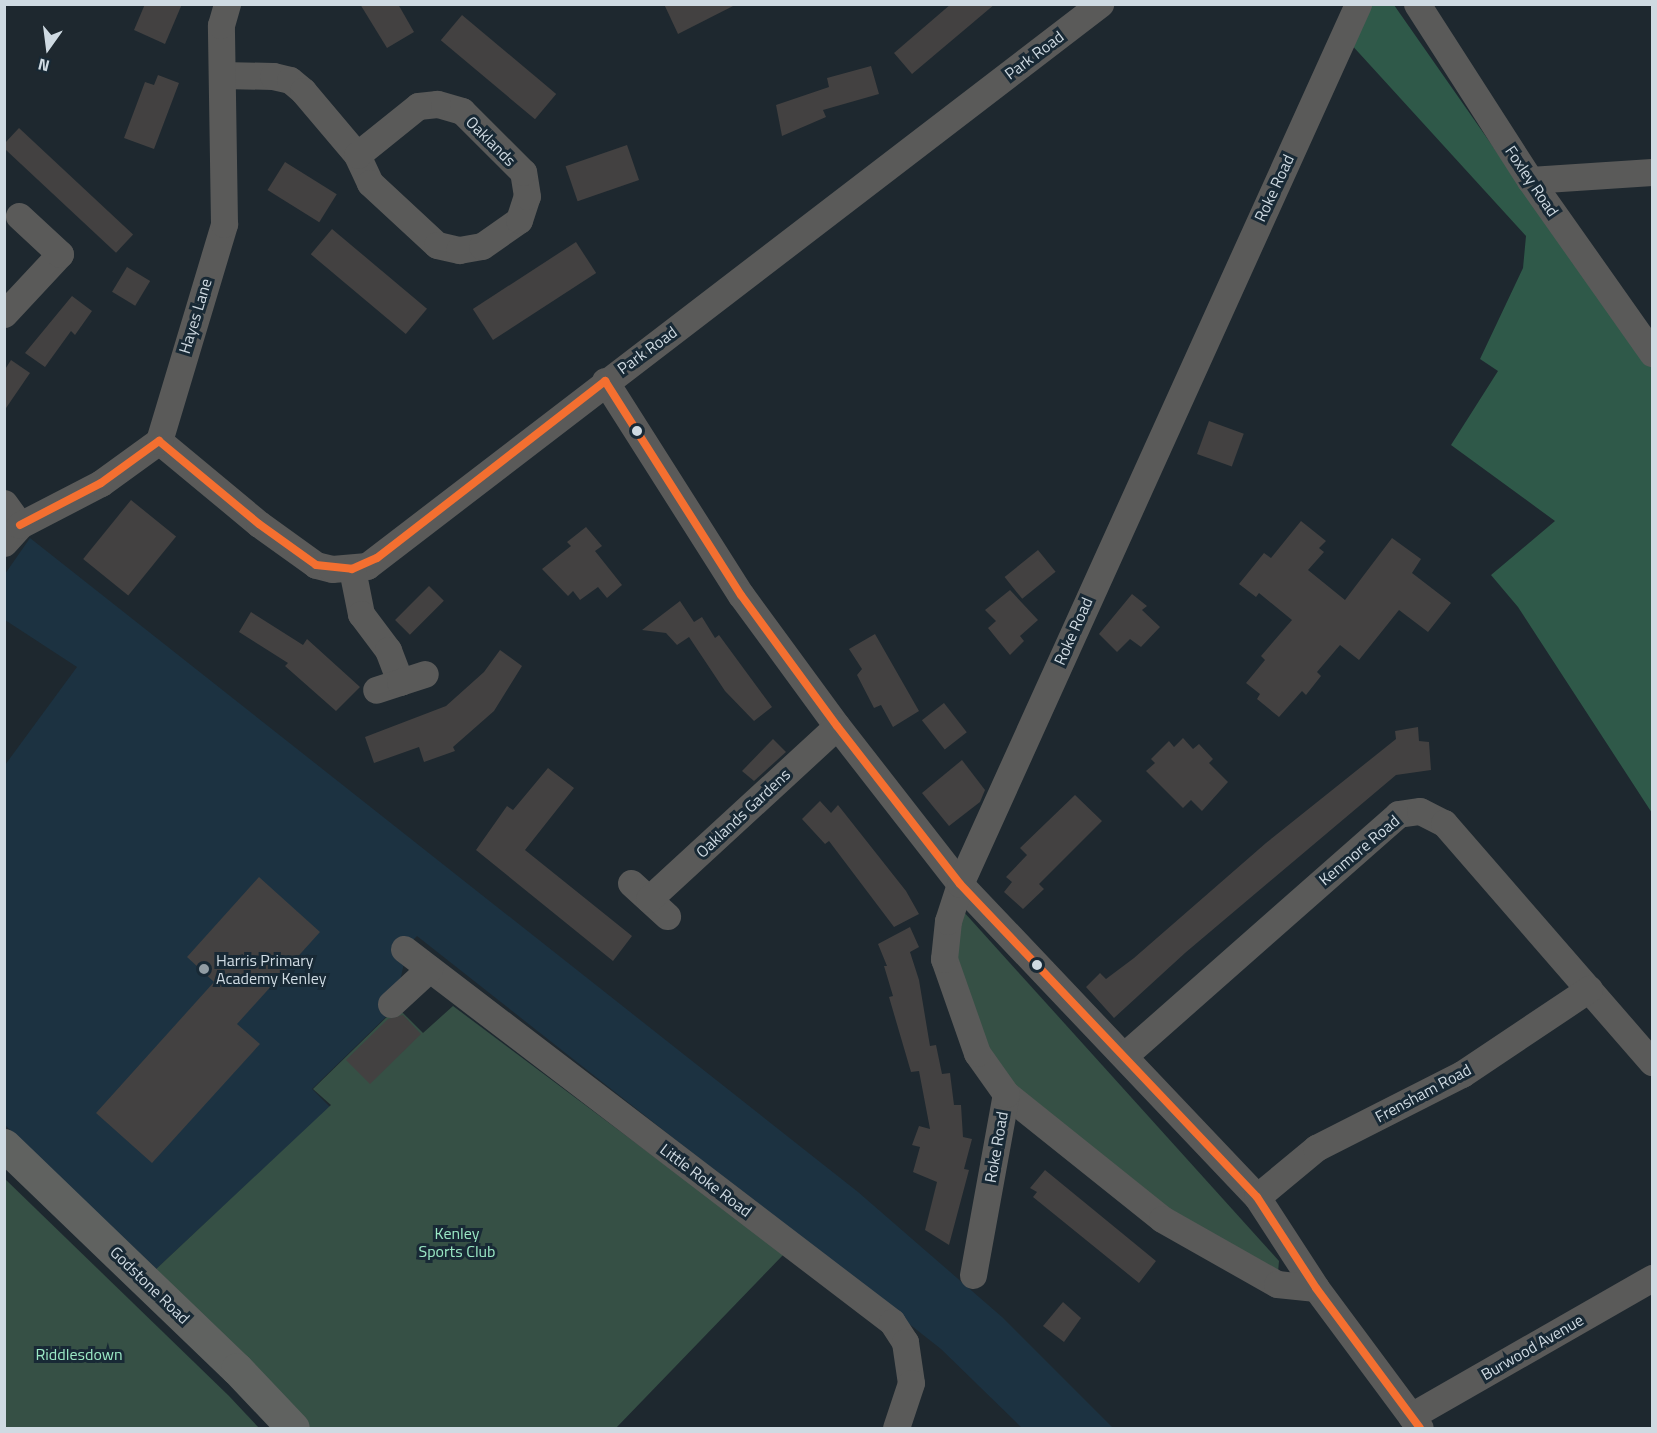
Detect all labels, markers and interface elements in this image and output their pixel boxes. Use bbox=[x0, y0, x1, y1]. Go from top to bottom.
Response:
north arrow bbox=[18, 18, 78, 78]
street label: Park Road bbox=[1001, 27, 1067, 83]
text: N bbox=[35, 52, 52, 78]
street label: Oaklands bbox=[462, 112, 520, 170]
street label: Foxley Road bbox=[1501, 142, 1563, 220]
street label: Roke Road bbox=[1250, 151, 1298, 225]
street label: Hayes Lane bbox=[174, 276, 216, 356]
street label: Park Road bbox=[614, 322, 680, 378]
unlabelled marker bbox=[631, 425, 643, 437]
street label: Roke Road bbox=[1050, 594, 1096, 668]
street label: Oaklands Gardens bbox=[692, 764, 794, 862]
street label: Kenmore Road bbox=[1315, 811, 1403, 889]
place label: Harris Primary Academy Kenley bbox=[216, 950, 326, 988]
unlabelled marker bbox=[1031, 959, 1043, 971]
marker: Harris Primary Academy Kenley bbox=[197, 962, 211, 976]
street label: Frensham Road bbox=[1372, 1060, 1474, 1126]
street label: Roke Road bbox=[980, 1110, 1012, 1184]
street label: Little Roke Road bbox=[656, 1139, 756, 1221]
park label: Kenley Sports Club bbox=[419, 1223, 495, 1261]
street label: Godstone Road bbox=[106, 1242, 194, 1328]
street label: Burwood Avenue bbox=[1477, 1310, 1587, 1384]
park label: Riddlesdown bbox=[35, 1344, 123, 1364]

